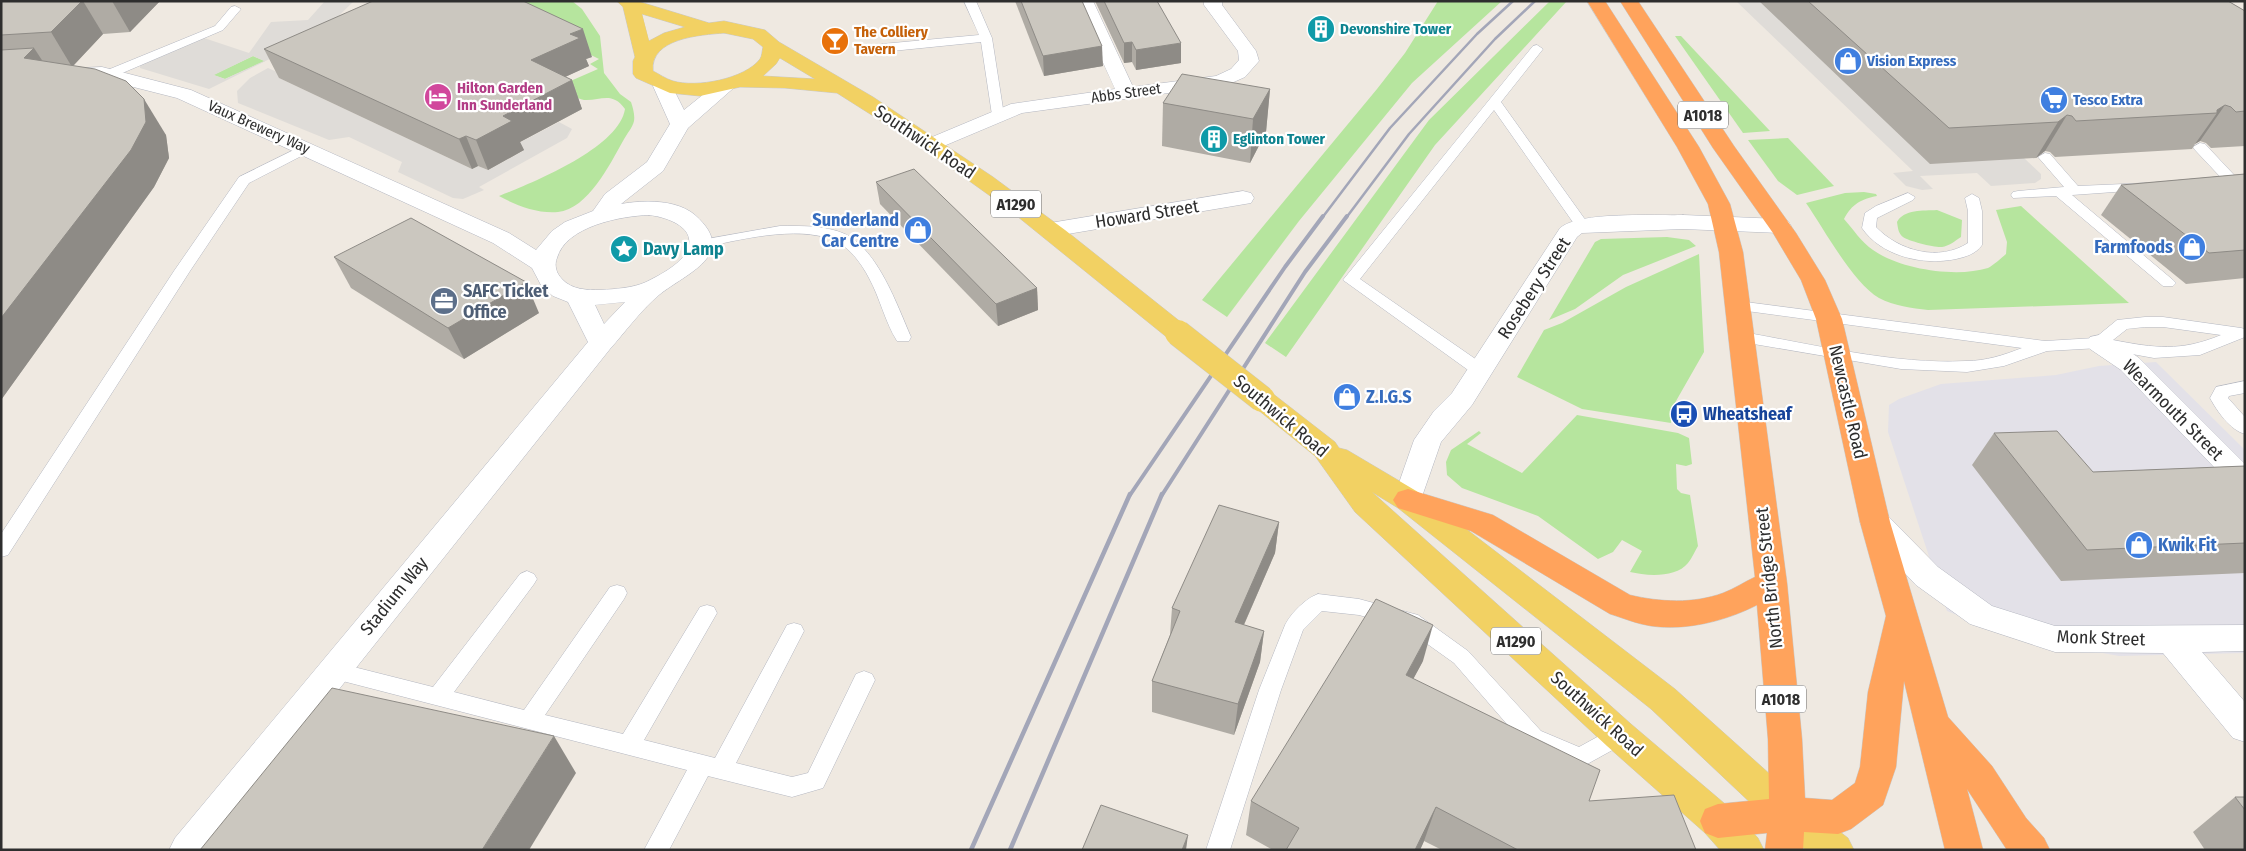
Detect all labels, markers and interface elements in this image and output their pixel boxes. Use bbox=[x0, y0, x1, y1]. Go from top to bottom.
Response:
building icon: Devonshire Tower bbox=[1306, 14, 1336, 44]
place label: Devonshire Tower bbox=[1340, 20, 1452, 38]
place label: The Colliery Tavern bbox=[854, 23, 929, 58]
bar icon: The Colliery Tavern bbox=[820, 26, 850, 56]
shop icon: Vision Express bbox=[1833, 46, 1863, 76]
place label: Vision Express bbox=[1866, 52, 1957, 70]
place label: Hilton Garden Inn Sunderland bbox=[457, 79, 552, 114]
street label: Abbs Street bbox=[1090, 79, 1162, 107]
hotel icon: Hilton Garden Inn Sunderland bbox=[423, 82, 453, 112]
supermarket icon: Tesco Extra bbox=[2039, 85, 2069, 115]
place label: Tesco Extra bbox=[2073, 91, 2144, 109]
street label: Vaux Brewery Way bbox=[205, 96, 313, 158]
street label: Southwick Road bbox=[870, 100, 980, 184]
road number: A1018 bbox=[1678, 102, 1728, 128]
building icon: Eglinton Tower bbox=[1199, 124, 1229, 154]
place label: Eglinton Tower bbox=[1233, 130, 1326, 148]
road number: A1290 bbox=[991, 190, 1041, 218]
street label: Howard Street bbox=[1094, 195, 1201, 233]
place label: Sunderland Car Centre bbox=[812, 209, 899, 252]
shop icon: Sunderland Car Centre bbox=[903, 215, 933, 245]
shop icon: Farmfoods bbox=[2177, 232, 2207, 262]
street label: Rosebery Street bbox=[1493, 233, 1575, 343]
place icon: Davy Lamp bbox=[609, 234, 639, 264]
place label: Farmfoods bbox=[2094, 236, 2173, 258]
place label: Davy Lamp bbox=[643, 238, 724, 260]
place label: SAFC Ticket Office bbox=[463, 280, 549, 323]
office icon: SAFC Ticket Office bbox=[429, 286, 459, 316]
street label: Newcastle Road bbox=[1824, 343, 1872, 461]
street label: Wearmouth Street bbox=[2118, 355, 2228, 465]
street label: Southwick Road bbox=[1229, 370, 1333, 462]
shop icon: Z.I.G.S bbox=[1332, 382, 1362, 412]
place label: Z.I.G.S bbox=[1366, 386, 1412, 408]
bus stop icon: Wheatsheaf bbox=[1669, 399, 1699, 429]
place label: Wheatsheaf bbox=[1703, 403, 1794, 425]
street label: North Bridge Street bbox=[1751, 506, 1787, 650]
shop icon: Kwik Fit bbox=[2124, 530, 2154, 560]
place label: Kwik Fit bbox=[2158, 534, 2217, 556]
street label: Stadium Way bbox=[356, 552, 432, 640]
street label: Monk Street bbox=[2056, 625, 2146, 651]
road number: A1290 bbox=[1491, 627, 1541, 654]
street label: Southwick Road bbox=[1546, 667, 1648, 761]
road number: A1018 bbox=[1756, 686, 1806, 712]

